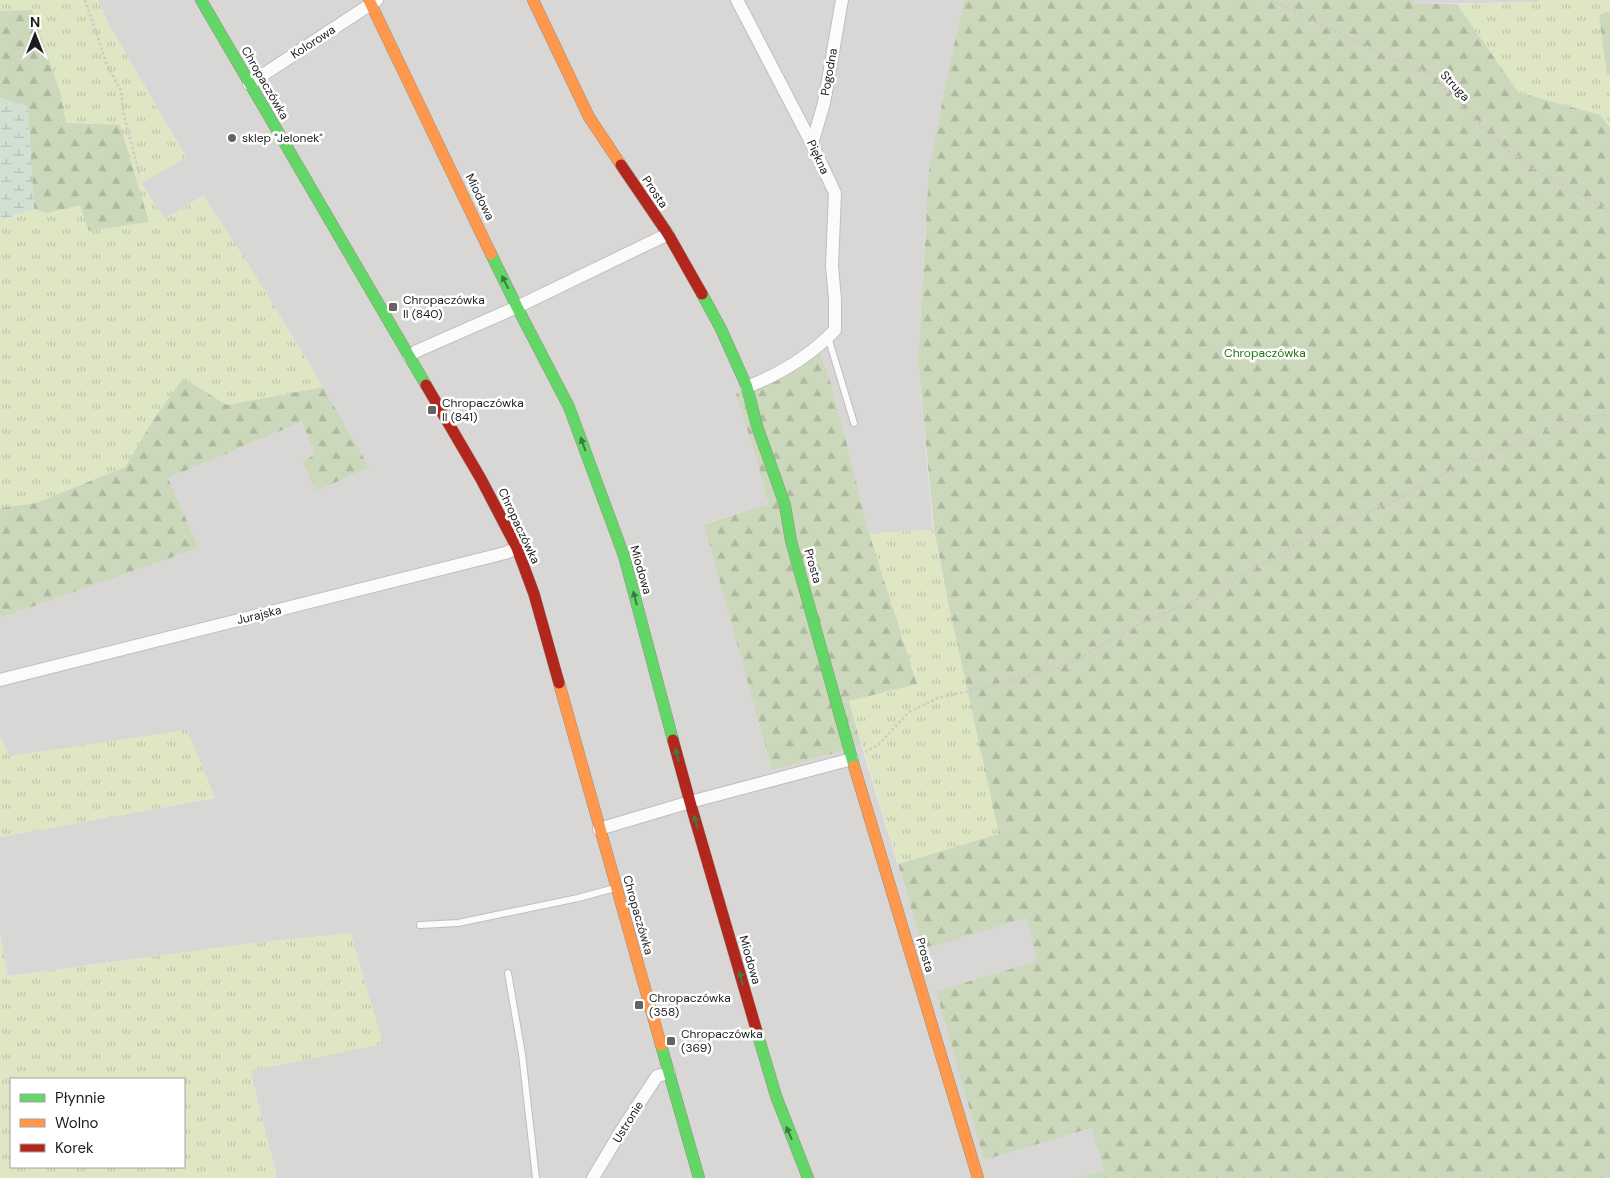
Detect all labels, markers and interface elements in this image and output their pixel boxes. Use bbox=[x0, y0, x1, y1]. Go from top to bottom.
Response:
north arrow bbox=[10, 10, 60, 60]
text: N bbox=[30, 13, 40, 31]
street label: Kolorowa bbox=[288, 22, 338, 62]
street label: Chropaczówka bbox=[238, 44, 292, 122]
street label: Pogodna bbox=[817, 47, 841, 97]
street label: Struga bbox=[1437, 67, 1473, 105]
place label: sklep "Jelonek" bbox=[242, 130, 323, 146]
marker: sklep "Jelonek" bbox=[226, 132, 238, 144]
street label: Piękna bbox=[803, 137, 833, 177]
street label: Miodowa bbox=[462, 171, 498, 223]
street label: Prosta bbox=[639, 173, 671, 211]
one-way arrow bbox=[501, 275, 509, 289]
place label: Chropaczówka II (840) bbox=[403, 292, 485, 322]
marker: Chropaczówka II (840) bbox=[387, 301, 399, 313]
park label: Chropaczówka bbox=[1224, 345, 1306, 361]
place label: Chropaczówka II (841) bbox=[442, 395, 524, 425]
marker: Chropaczówka II (841) bbox=[426, 404, 438, 416]
one-way arrow bbox=[579, 436, 587, 451]
street label: Chropaczówka bbox=[494, 486, 544, 566]
street label: Miodowa bbox=[626, 544, 656, 596]
street label: Prosta bbox=[800, 547, 826, 585]
one-way arrow bbox=[631, 590, 639, 605]
street label: Jurajska bbox=[235, 602, 283, 628]
one-way arrow bbox=[673, 747, 681, 762]
one-way arrow bbox=[691, 814, 699, 829]
street label: Chropaczówka bbox=[619, 873, 657, 957]
street label: Miodowa bbox=[735, 934, 765, 986]
street label: Prosta bbox=[912, 936, 938, 974]
one-way arrow bbox=[737, 970, 745, 985]
place label: Chropaczówka (358) bbox=[649, 990, 731, 1020]
marker: Chropaczówka (358) bbox=[633, 999, 645, 1011]
place label: Chropaczówka (369) bbox=[681, 1026, 763, 1056]
marker: Chropaczówka (369) bbox=[665, 1035, 677, 1047]
legend bbox=[10, 1078, 185, 1168]
text: Płynnie bbox=[55, 1088, 105, 1108]
street label: Ustronie bbox=[609, 1098, 647, 1146]
text: Wolno bbox=[55, 1113, 99, 1133]
one-way arrow bbox=[785, 1126, 793, 1140]
text: Korek bbox=[55, 1138, 94, 1158]

